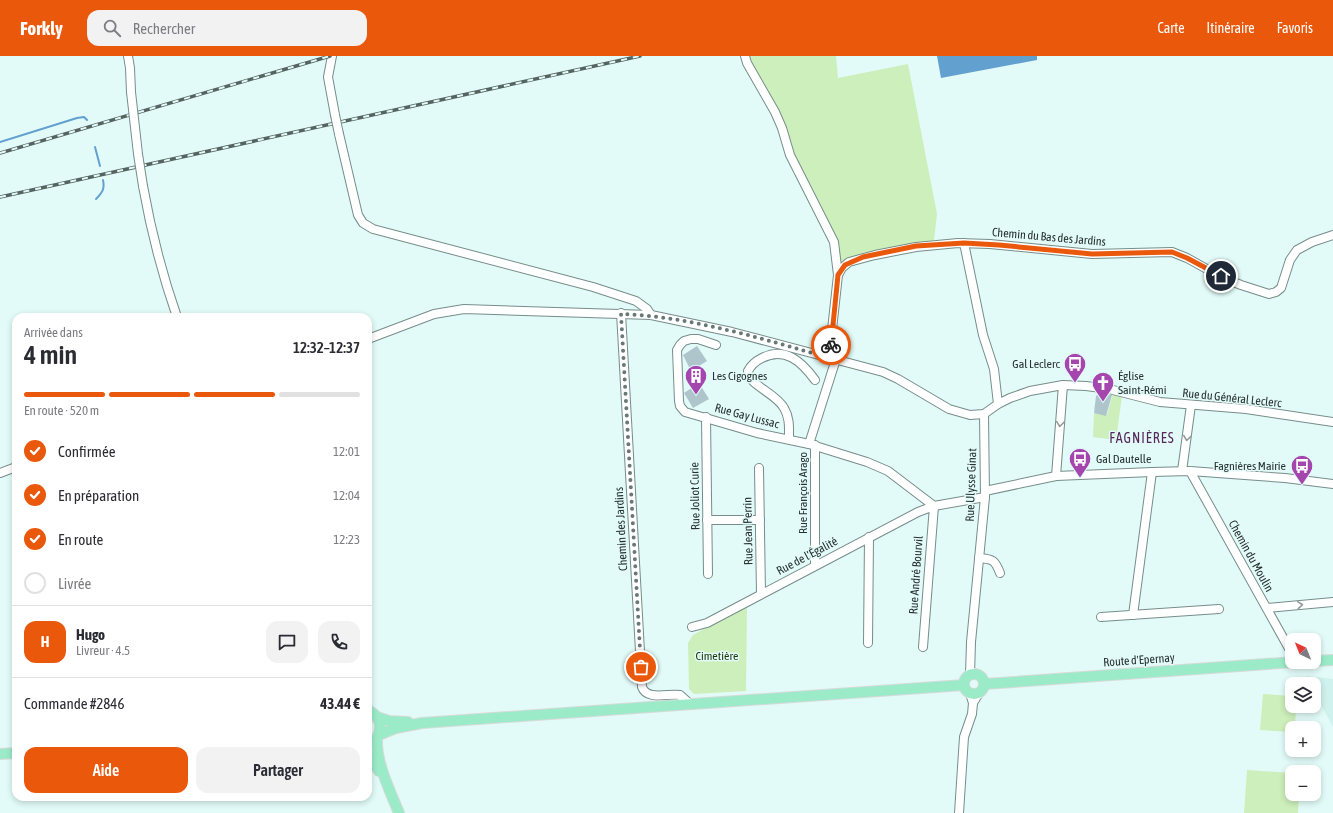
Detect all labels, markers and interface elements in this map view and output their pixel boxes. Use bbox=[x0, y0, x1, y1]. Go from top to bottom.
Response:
search box bbox=[87, 10, 367, 46]
text: Forkly bbox=[20, 17, 63, 39]
icon: search bbox=[101, 17, 123, 39]
text: Rechercher bbox=[133, 20, 195, 37]
text: Carte bbox=[1158, 20, 1185, 36]
text: Itinéraire bbox=[1207, 20, 1255, 36]
text: Favoris bbox=[1277, 20, 1313, 36]
street label: Chemin du Bas des Jardins bbox=[991, 225, 1107, 249]
pin bbox=[1204, 259, 1238, 293]
icon: home bbox=[1210, 265, 1232, 287]
text: Arrivée dans bbox=[24, 325, 83, 340]
courier bbox=[811, 325, 851, 365]
icon: bike bbox=[820, 334, 842, 356]
text: 12:32–12:37 bbox=[293, 339, 360, 356]
text: 4 min bbox=[24, 340, 77, 370]
bus stop icon: Gal Leclerc bbox=[1062, 351, 1088, 384]
place label: Gal Leclerc bbox=[1012, 357, 1061, 371]
building icon: Les Cigognes bbox=[683, 363, 709, 396]
place label: Les Cigognes bbox=[712, 369, 767, 383]
place label: Église Saint-Rémi bbox=[1118, 369, 1167, 397]
church icon: Église Saint-Rémi bbox=[1090, 370, 1116, 403]
street label: Rue du Général Leclerc bbox=[1182, 386, 1283, 410]
street label: Rue Gay Lussac bbox=[713, 401, 781, 431]
text: En route · 520 m bbox=[24, 403, 99, 418]
one-way arrow bbox=[1056, 421, 1065, 427]
district label: FAGNIÈRES bbox=[1109, 430, 1175, 446]
one-way arrow bbox=[1183, 435, 1192, 442]
icon: check bbox=[24, 440, 46, 462]
text: Confirmée bbox=[58, 443, 115, 460]
text: 12:01 bbox=[333, 444, 360, 459]
bus stop icon: Gal Dautelle bbox=[1067, 446, 1093, 479]
street label: Rue Ulysse Ginat bbox=[963, 447, 979, 522]
street label: Rue François Arago bbox=[796, 452, 810, 534]
place label: Gal Dautelle bbox=[1096, 452, 1151, 466]
bus stop icon: Fagnières Mairie bbox=[1289, 453, 1315, 486]
place label: Fagnières Mairie bbox=[1214, 459, 1286, 473]
street label: Rue Joliot Curie bbox=[687, 462, 703, 530]
icon: check bbox=[24, 484, 46, 506]
text: En préparation bbox=[58, 487, 139, 504]
street label: Chemin des Jardins bbox=[612, 487, 630, 571]
text: 12:04 bbox=[333, 488, 360, 503]
street label: Rue Jean Perrin bbox=[740, 497, 756, 565]
street label: Chemin du Moulin bbox=[1226, 518, 1276, 594]
icon: check bbox=[24, 528, 46, 550]
text: En route bbox=[58, 531, 103, 548]
text: 12:23 bbox=[333, 532, 360, 547]
street label: Rue de l'Égalité bbox=[774, 534, 840, 578]
street label: Rue André Bourvil bbox=[906, 535, 926, 615]
text: Livrée bbox=[58, 575, 91, 592]
one-way arrow bbox=[1297, 601, 1303, 610]
button: chat bbox=[266, 621, 308, 663]
button: phone bbox=[318, 621, 360, 663]
text: Hugo bbox=[76, 626, 105, 643]
text: H bbox=[41, 633, 49, 650]
north arrow bbox=[1285, 633, 1321, 669]
map controls bbox=[1285, 633, 1321, 801]
text: Livreur · 4.5 bbox=[76, 643, 130, 658]
park label: Cimetière bbox=[696, 649, 738, 663]
pin bbox=[624, 650, 658, 684]
street label: Route d'Epernay bbox=[1103, 651, 1175, 669]
icon: bag bbox=[630, 656, 652, 678]
button: layers bbox=[1285, 677, 1321, 713]
text: Commande #2846 bbox=[24, 695, 124, 712]
text: 43.44 € bbox=[320, 695, 360, 712]
button: + bbox=[1285, 721, 1321, 757]
button: Aide bbox=[24, 747, 188, 793]
button: Partager bbox=[196, 747, 360, 793]
button: − bbox=[1285, 765, 1321, 801]

